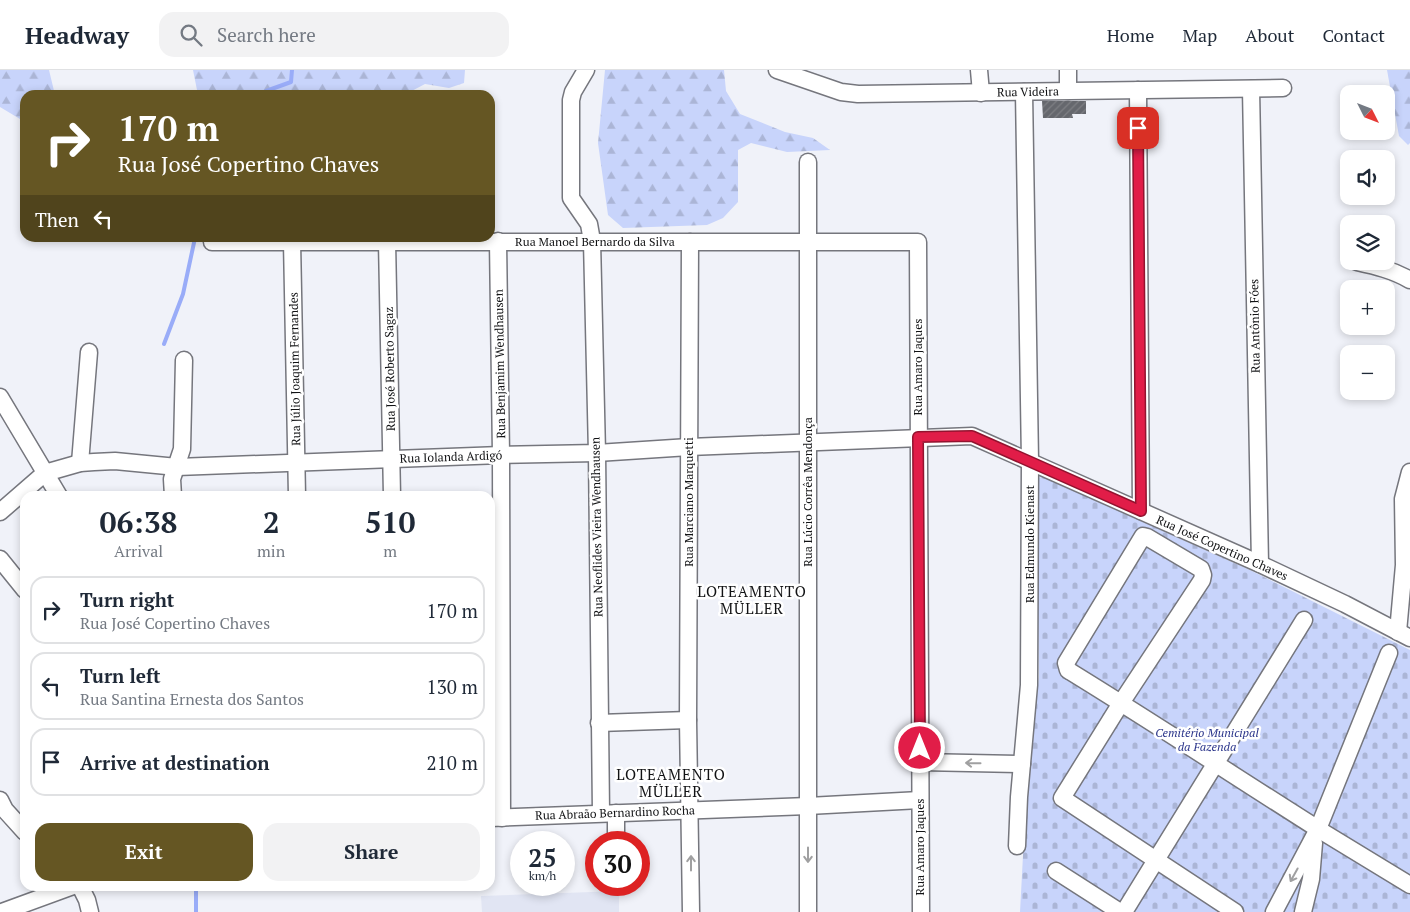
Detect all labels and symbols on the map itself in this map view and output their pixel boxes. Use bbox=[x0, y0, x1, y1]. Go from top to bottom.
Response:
street label: Rua Videira bbox=[997, 83, 1059, 100]
north arrow bbox=[1340, 85, 1395, 140]
pin bbox=[1117, 107, 1159, 149]
street label: Rua Manoel Bernardo da Silva bbox=[515, 234, 675, 249]
street label: Rua Antônio Fóes bbox=[1246, 279, 1263, 373]
street label: Rua Benjamim Wendhausen bbox=[491, 289, 508, 439]
street label: Rua Júlio Joaquim Fernandes bbox=[286, 292, 303, 446]
street label: Rua José Roberto Sagaz bbox=[381, 307, 398, 431]
street label: Rua Amaro Jaques bbox=[910, 319, 925, 415]
street label: Rua Lúcio Corrêa Mendonça bbox=[800, 417, 815, 567]
street label: Rua Neoflides Vieira Wendhausen bbox=[587, 437, 606, 617]
street label: Rua Marciano Marquetti bbox=[681, 437, 696, 567]
street label: Rua Iolanda Ardigó bbox=[399, 447, 503, 466]
street label: Rua Edmundo Kienast bbox=[1022, 484, 1037, 603]
street label: Rua José Copertino Chaves bbox=[1154, 512, 1290, 583]
district label: LOTEAMENTO MÜLLER bbox=[697, 581, 807, 618]
position arrow bbox=[893, 721, 945, 773]
park label: Cemitério Municipal da Fazenda bbox=[1155, 725, 1260, 754]
one-way arrow bbox=[966, 758, 982, 767]
district label: LOTEAMENTO MÜLLER bbox=[616, 764, 726, 801]
street label: Rua Amaro Jaques bbox=[912, 799, 927, 895]
street label: Rua Abraão Bernardino Rocha bbox=[535, 802, 695, 823]
speed limit sign: 30 bbox=[585, 831, 650, 896]
one-way arrow bbox=[803, 846, 813, 863]
one-way arrow bbox=[686, 856, 696, 872]
one-way arrow bbox=[1288, 867, 1298, 882]

